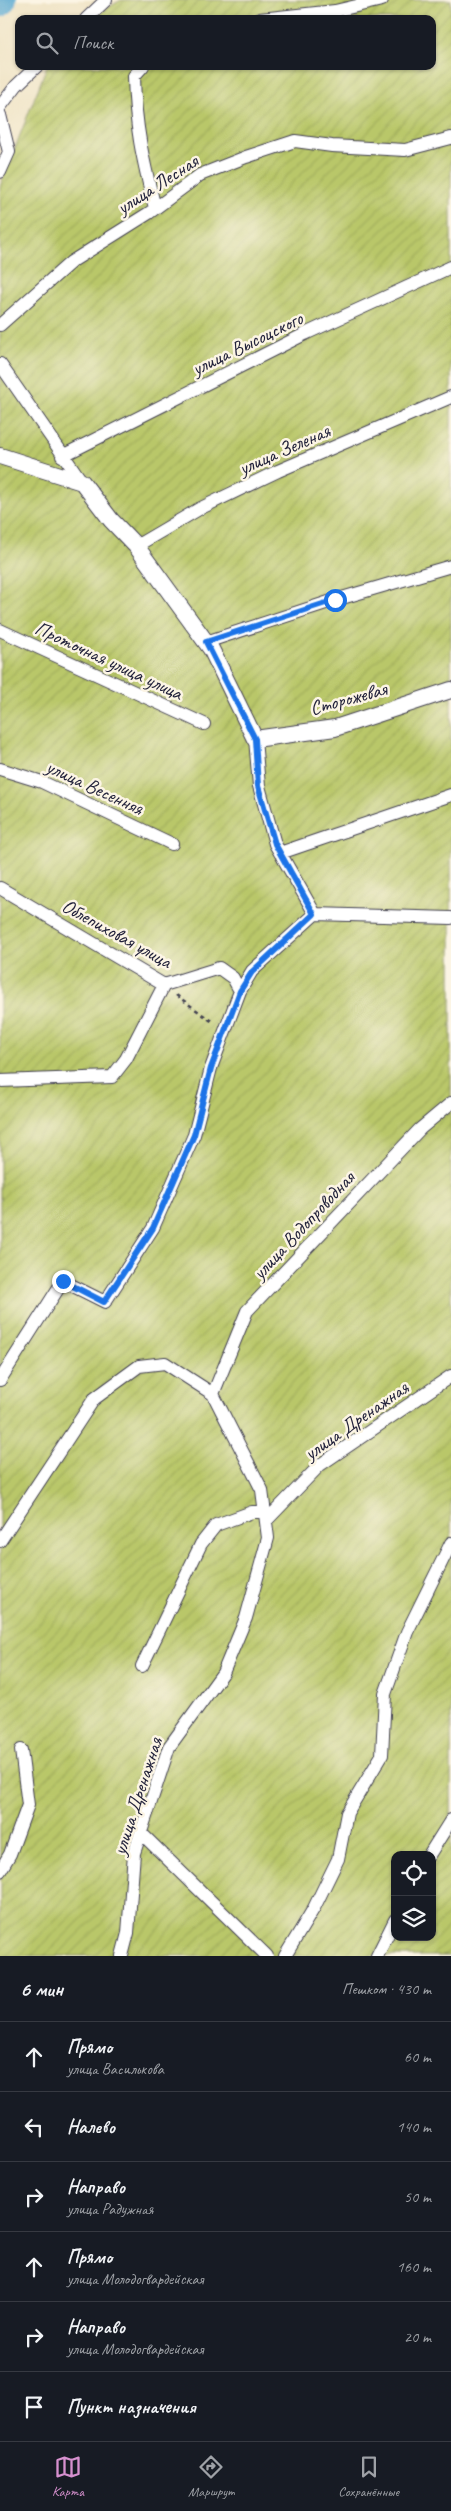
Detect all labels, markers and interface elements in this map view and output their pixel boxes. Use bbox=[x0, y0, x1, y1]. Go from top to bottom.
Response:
search box bbox=[15, 15, 436, 70]
icon: search bbox=[33, 29, 61, 57]
text: Поиск bbox=[73, 31, 113, 55]
street label: улица Лесная bbox=[111, 148, 204, 221]
street label: улица Высоцского bbox=[187, 305, 308, 382]
street label: улица Зеленая bbox=[234, 418, 334, 481]
route start bbox=[324, 589, 347, 612]
street label: Проточная улица улица bbox=[31, 615, 188, 706]
street label: Сторожевая bbox=[307, 676, 391, 721]
street label: улица Весенняя bbox=[41, 754, 148, 821]
street label: Облепиховая улица bbox=[58, 893, 178, 975]
street label: улица Водопроводная bbox=[246, 1164, 361, 1285]
route end bbox=[52, 1270, 75, 1293]
street label: улица Дренажная bbox=[298, 1375, 414, 1466]
street label: улица Дренажная bbox=[106, 1734, 168, 1859]
map controls bbox=[391, 1851, 436, 1941]
button: locate bbox=[391, 1851, 436, 1896]
button: layers bbox=[391, 1896, 436, 1941]
text: 6 мин bbox=[20, 1976, 63, 2002]
text: Пешком · 430 m bbox=[342, 1979, 431, 1999]
text: Прямо bbox=[67, 2035, 112, 2059]
icon: ahead bbox=[20, 2043, 48, 2071]
text: 60 m bbox=[404, 2047, 431, 2067]
text: улица Василькова bbox=[67, 2059, 164, 2079]
icon: left bbox=[20, 2113, 48, 2141]
text: Налево bbox=[67, 2115, 115, 2139]
text: 140 m bbox=[397, 2117, 431, 2137]
text: Направо bbox=[67, 2175, 125, 2199]
icon: right bbox=[20, 2183, 48, 2211]
text: 50 m bbox=[404, 2187, 431, 2207]
text: улица Радужная bbox=[67, 2199, 153, 2219]
text: Прямо bbox=[67, 2245, 112, 2269]
icon: ahead bbox=[20, 2253, 48, 2281]
text: 160 m bbox=[397, 2257, 431, 2277]
text: улица Молодогвардейская bbox=[67, 2269, 203, 2289]
text: Направо bbox=[67, 2315, 125, 2339]
icon: right bbox=[20, 2323, 48, 2351]
text: 20 m bbox=[404, 2327, 431, 2347]
text: улица Молодогвардейская bbox=[67, 2339, 203, 2359]
icon: arrive bbox=[20, 2393, 48, 2421]
text: Пункт назначения bbox=[67, 2395, 196, 2419]
tab: Карта bbox=[52, 2453, 84, 2500]
tab: Маршрут bbox=[188, 2453, 234, 2500]
tab: Сохранённые bbox=[338, 2453, 399, 2500]

